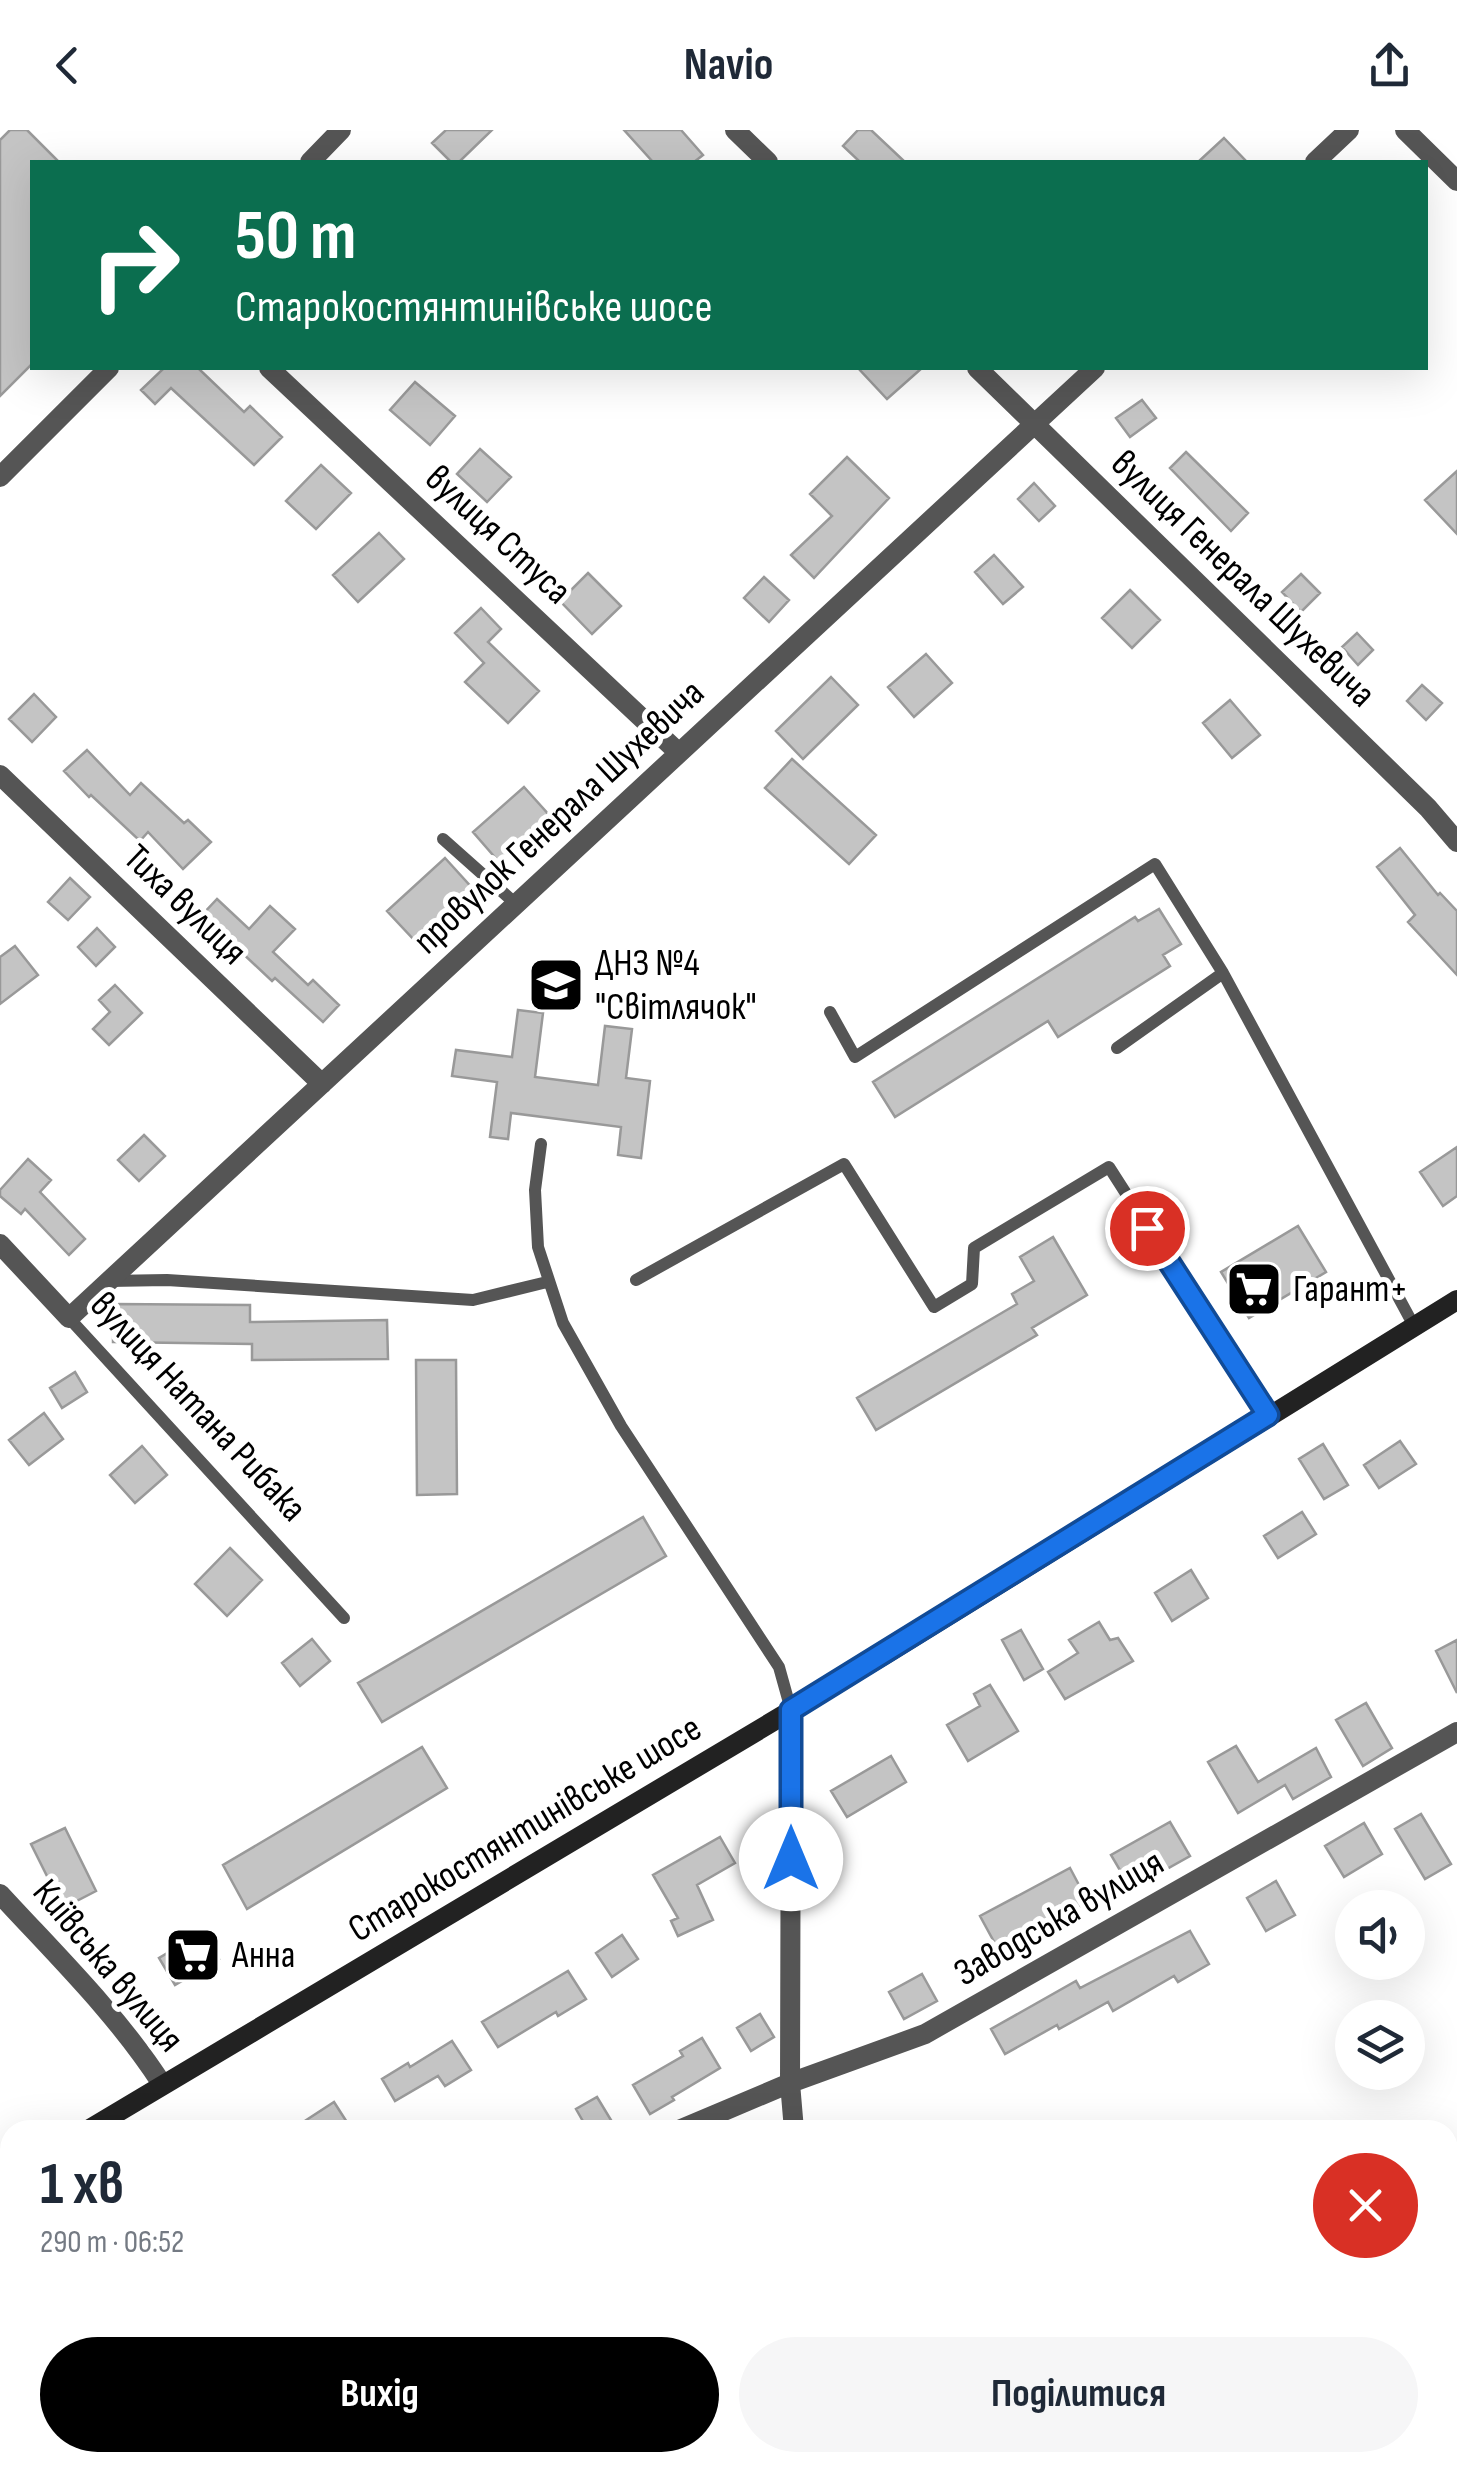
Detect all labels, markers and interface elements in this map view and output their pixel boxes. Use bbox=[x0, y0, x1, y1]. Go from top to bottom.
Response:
icon: back bbox=[40, 38, 95, 93]
text: Navio bbox=[684, 38, 773, 93]
icon: share bbox=[1362, 38, 1417, 93]
text: 50 m bbox=[235, 195, 356, 279]
icon: right bbox=[70, 200, 200, 330]
text: Старокостянтинівське шосе bbox=[235, 280, 713, 335]
street label: вулиця Генерала Шухевича bbox=[1102, 441, 1384, 717]
street label: вулиця Стуса bbox=[416, 456, 580, 614]
street label: провулок Генерала Шухевича bbox=[404, 671, 714, 963]
street label: Тиха вулиця bbox=[114, 836, 256, 974]
place label: ДНЗ №4 "Світлячок" bbox=[595, 941, 757, 1030]
school or university icon: ДНЗ №4 "Світлячок" bbox=[526, 955, 586, 1015]
pin bbox=[1105, 1186, 1190, 1271]
icon: arrive bbox=[1120, 1201, 1175, 1256]
supermarket icon: Гарант+ bbox=[1224, 1259, 1284, 1319]
place label: Гарант+ bbox=[1293, 1267, 1408, 1312]
street label: вулиця Натана Рибака bbox=[80, 1283, 316, 1531]
street label: Старокостянтинівське шосе bbox=[341, 1706, 709, 1952]
position arrow bbox=[739, 1807, 843, 1911]
street label: Заводська вулиця bbox=[946, 1840, 1172, 1996]
street label: Київська вулиця bbox=[23, 1871, 193, 2061]
map controls bbox=[1335, 1890, 1425, 2090]
button: sound bbox=[1335, 1890, 1425, 1980]
supermarket icon: Анна bbox=[163, 1925, 223, 1985]
place label: Анна bbox=[231, 1933, 295, 1978]
button: layers bbox=[1335, 2000, 1425, 2090]
text: 1 хв bbox=[40, 2149, 124, 2221]
button: close bbox=[1313, 2153, 1418, 2258]
text: 290 m · 06:52 bbox=[40, 2223, 184, 2262]
button: Вихід bbox=[40, 2337, 719, 2452]
button: Поділитися bbox=[739, 2337, 1418, 2452]

